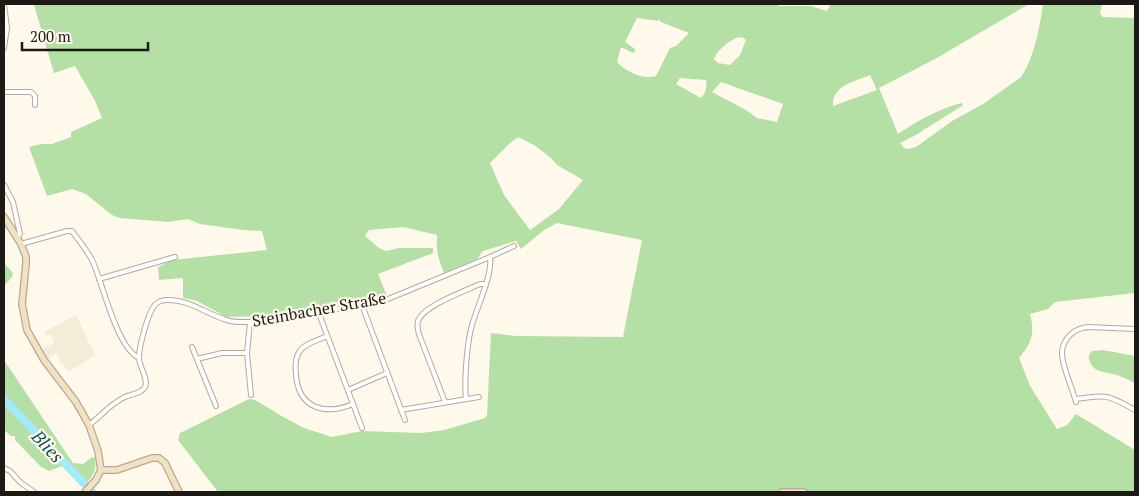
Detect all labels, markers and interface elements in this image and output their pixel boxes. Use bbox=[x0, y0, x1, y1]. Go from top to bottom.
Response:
scale bar bbox=[22, 20, 149, 52]
text: 200 m bbox=[30, 26, 71, 46]
street label: Steinbacher Straße bbox=[250, 286, 388, 332]
water label: Blies bbox=[26, 424, 69, 468]

